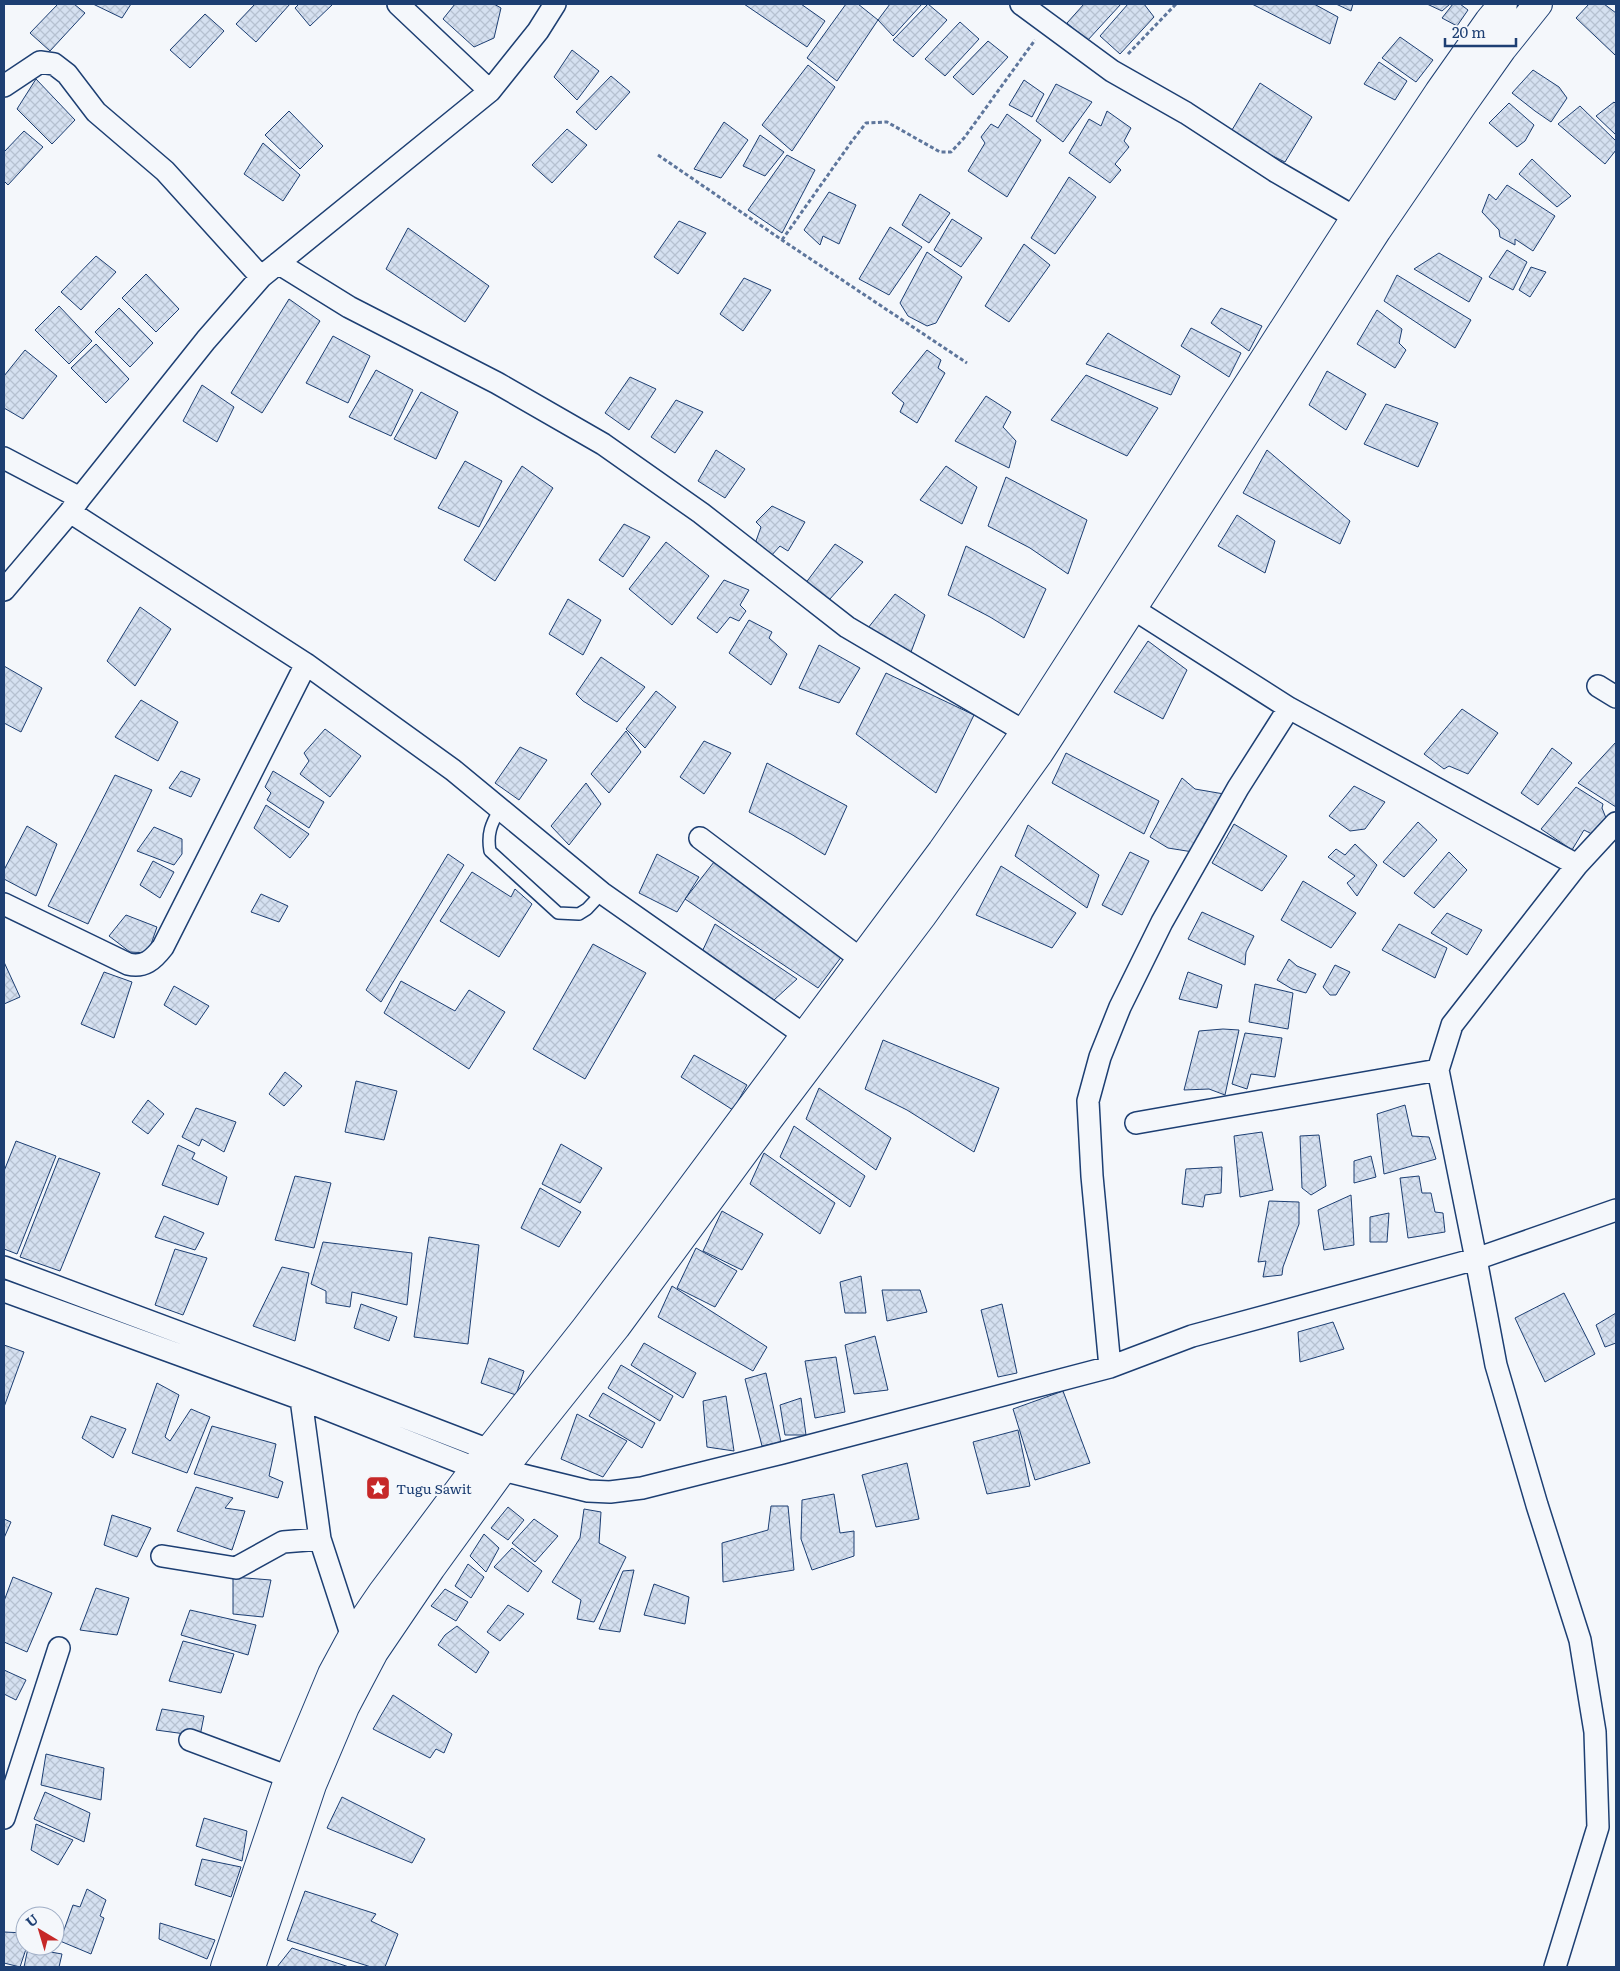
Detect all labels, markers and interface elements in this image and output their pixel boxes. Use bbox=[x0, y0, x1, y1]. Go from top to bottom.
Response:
scale bar bbox=[1445, 15, 1516, 47]
text: 20 m bbox=[1452, 20, 1486, 43]
place icon: Tugu Sawit bbox=[365, 1475, 391, 1501]
place label: Tugu Sawit bbox=[396, 1478, 472, 1498]
north arrow bbox=[15, 1906, 65, 1956]
text: U bbox=[21, 1909, 42, 1931]

